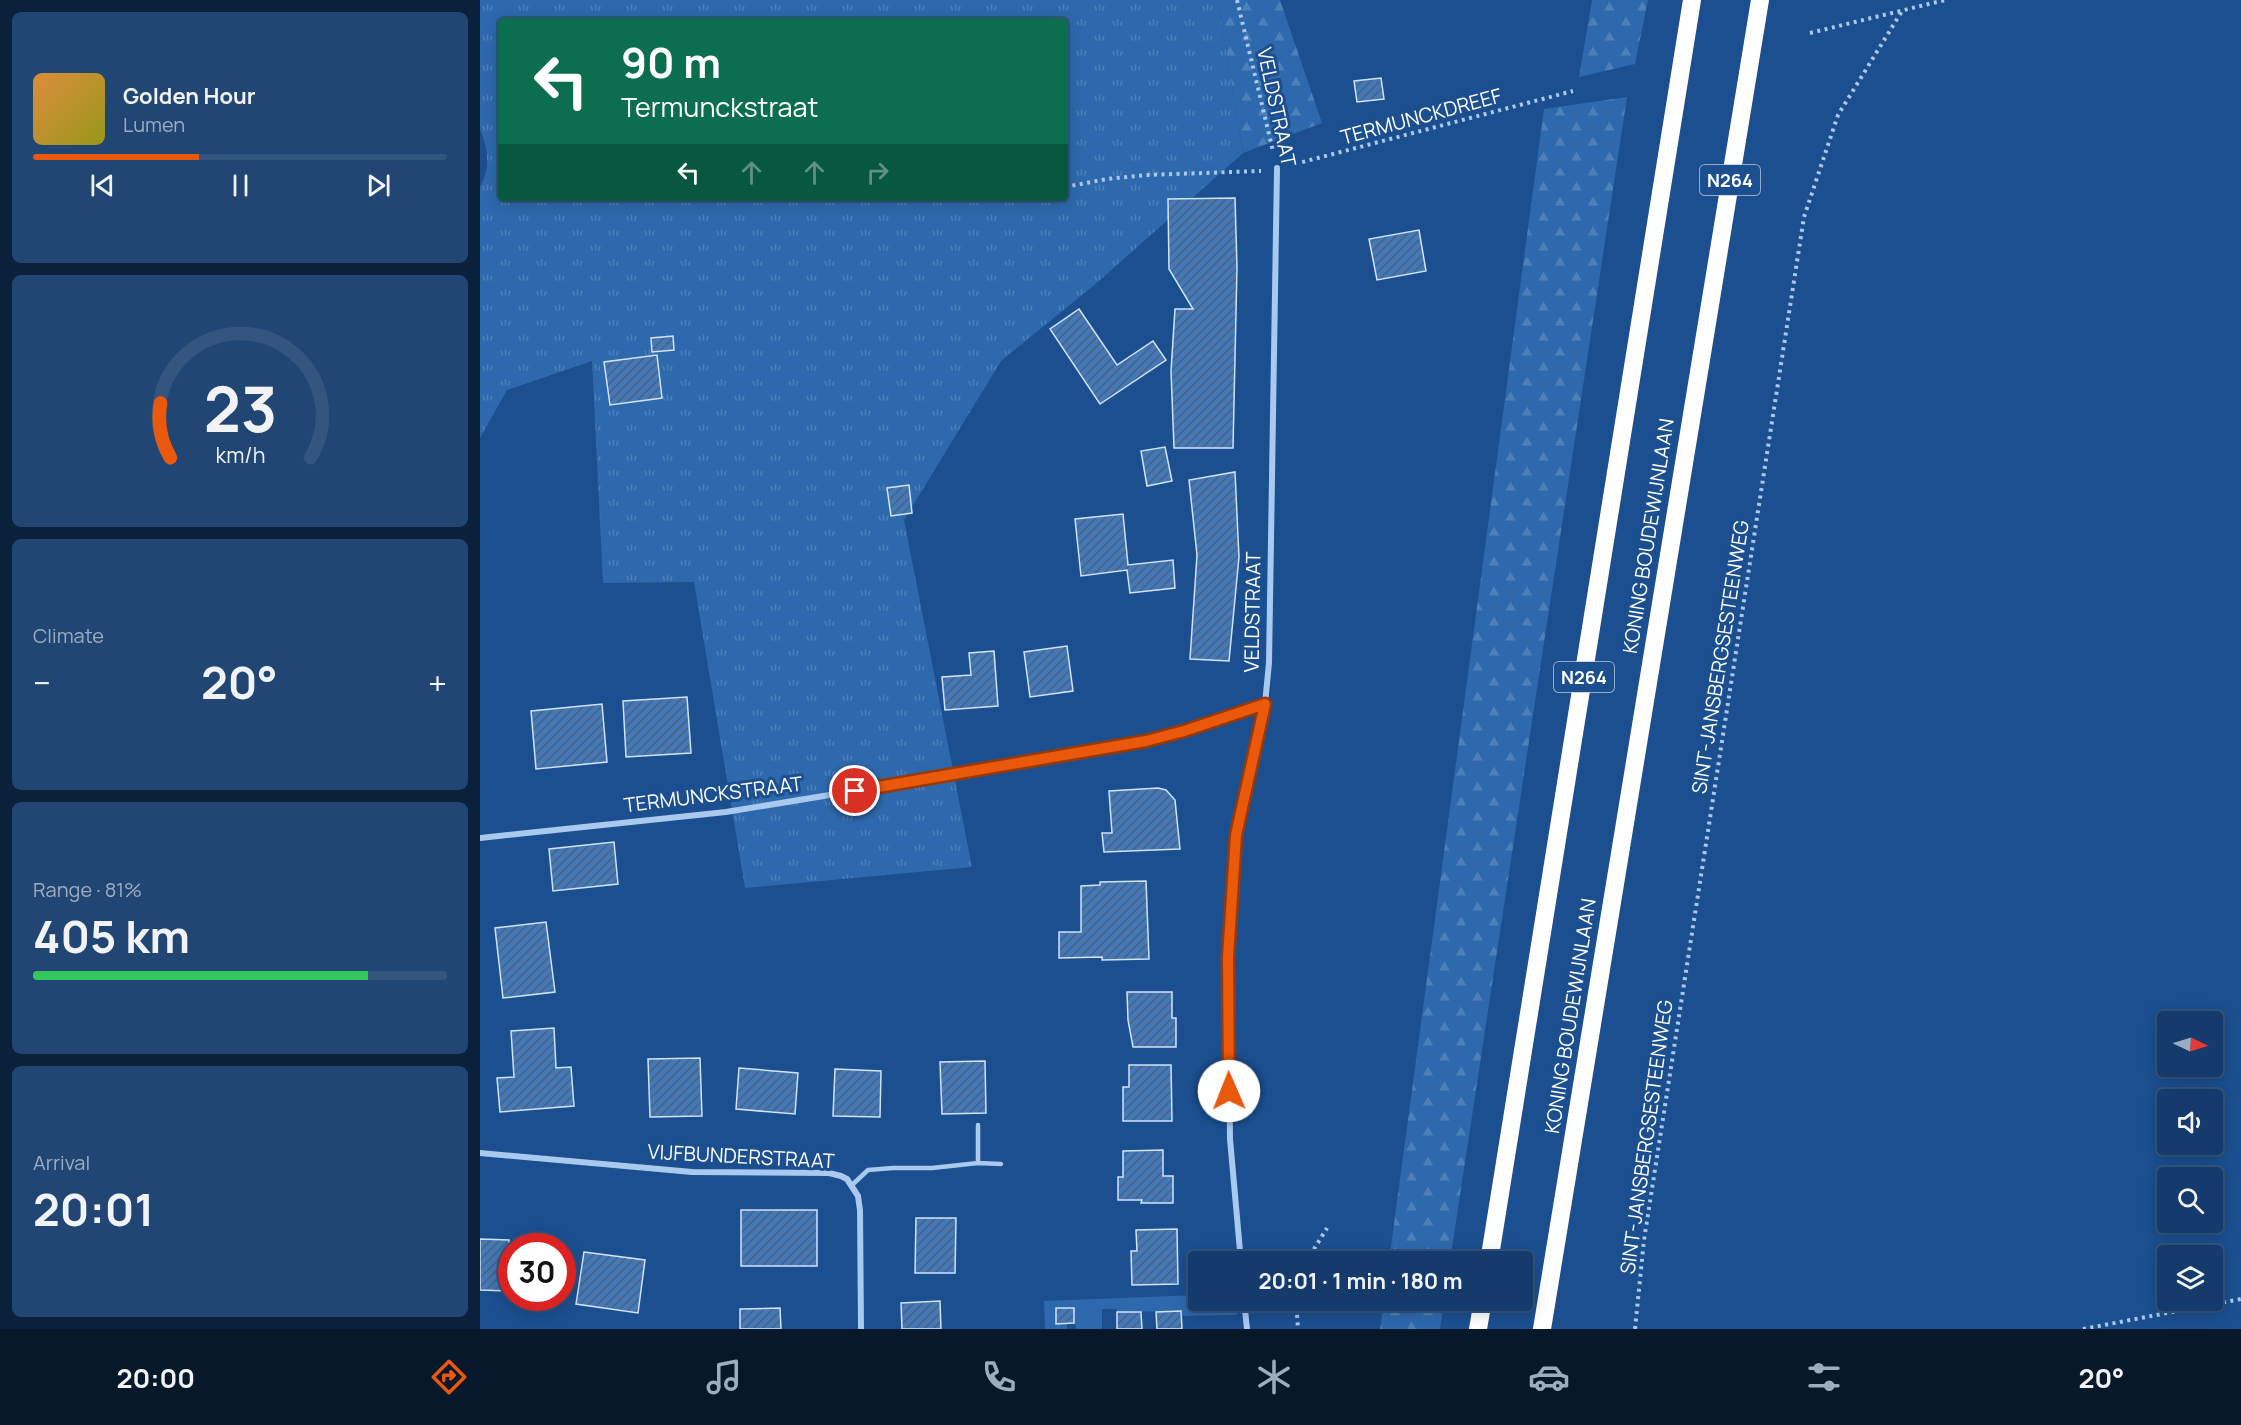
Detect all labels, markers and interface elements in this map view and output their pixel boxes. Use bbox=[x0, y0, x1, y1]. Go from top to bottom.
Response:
text: 90 m bbox=[621, 33, 721, 91]
icon: left bbox=[522, 42, 600, 120]
street label: VELDSTRAAT bbox=[1251, 45, 1303, 169]
text: Golden Hour bbox=[123, 81, 256, 111]
street label: TERMUNCKDREEF bbox=[1338, 82, 1504, 150]
text: Termunckstraat bbox=[621, 88, 818, 125]
text: Lumen bbox=[123, 111, 185, 138]
icon: left bbox=[672, 156, 705, 189]
icon: ahead bbox=[735, 156, 768, 189]
icon: ahead bbox=[798, 156, 831, 189]
icon: right bbox=[861, 156, 894, 189]
road number: N264 bbox=[1700, 165, 1760, 195]
icon: previous bbox=[86, 169, 119, 202]
icon: pause bbox=[224, 169, 257, 202]
icon: next bbox=[362, 169, 395, 202]
text: 23 bbox=[203, 365, 277, 451]
street label: KONING BOUDEWIJNLAAN bbox=[1616, 416, 1680, 656]
text: km/h bbox=[215, 441, 265, 470]
street label: SINT-JANSBERGSESTEENWEG bbox=[1685, 518, 1755, 796]
street label: VELDSTRAAT bbox=[1237, 551, 1267, 673]
text: Climate bbox=[33, 622, 104, 649]
text: 20° bbox=[201, 651, 278, 713]
text: − bbox=[33, 660, 51, 705]
text: + bbox=[428, 660, 447, 705]
road number: N264 bbox=[1554, 662, 1614, 692]
pin bbox=[829, 765, 880, 816]
street label: TERMUNCKSTRAAT bbox=[622, 770, 804, 818]
icon: arrive bbox=[838, 774, 871, 807]
text: Range · 81% bbox=[33, 876, 142, 903]
street label: KONING BOUDEWIJNLAAN bbox=[1538, 896, 1602, 1136]
text: 405 km bbox=[33, 905, 190, 967]
street label: SINT-JANSBERGSESTEENWEG bbox=[1613, 998, 1679, 1276]
north arrow bbox=[2157, 1011, 2223, 1077]
map controls bbox=[2157, 1011, 2223, 1311]
position arrow bbox=[1197, 1059, 1261, 1123]
button: sound bbox=[2157, 1089, 2223, 1155]
street label: VIJFBUNDERSTRAAT bbox=[647, 1138, 835, 1174]
text: Arrival bbox=[33, 1149, 90, 1176]
button: search bbox=[2157, 1167, 2223, 1233]
text: 20:01 bbox=[33, 1178, 154, 1240]
speed limit sign: 30 bbox=[498, 1233, 576, 1311]
button: layers bbox=[2157, 1245, 2223, 1311]
text: 20:01 · 1 min · 180 m bbox=[1258, 1266, 1463, 1296]
icon: directions bbox=[428, 1356, 470, 1398]
icon: music bbox=[703, 1356, 745, 1398]
icon: phone bbox=[978, 1356, 1020, 1398]
icon: climate bbox=[1253, 1356, 1295, 1398]
icon: car bbox=[1528, 1356, 1570, 1398]
icon: filters bbox=[1803, 1356, 1845, 1398]
text: 20:00 bbox=[117, 1359, 195, 1396]
text: 20° bbox=[2078, 1359, 2124, 1396]

